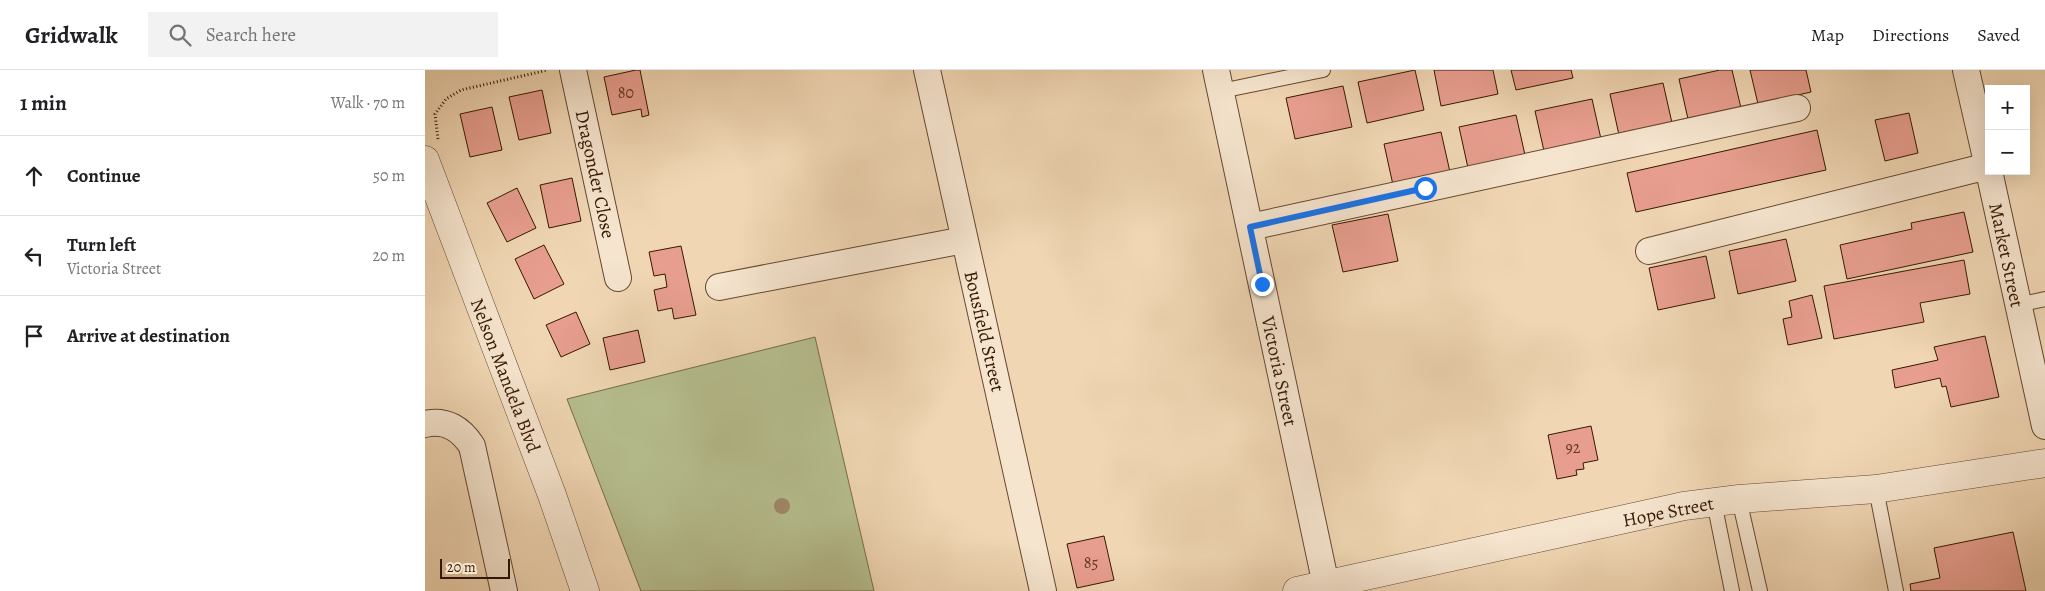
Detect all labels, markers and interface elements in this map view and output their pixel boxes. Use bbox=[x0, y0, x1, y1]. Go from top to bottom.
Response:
search box bbox=[148, 12, 498, 57]
text: Gridwalk bbox=[25, 19, 118, 51]
icon: search bbox=[166, 21, 194, 49]
text: Search here bbox=[206, 22, 296, 48]
text: Map bbox=[1811, 23, 1844, 47]
text: Directions bbox=[1872, 23, 1949, 47]
text: Saved bbox=[1977, 23, 2020, 47]
house number: 80 bbox=[618, 82, 634, 104]
map controls bbox=[1985, 85, 2030, 175]
button: + bbox=[1985, 85, 2030, 130]
text: 1 min bbox=[20, 89, 67, 117]
text: Walk · 70 m bbox=[331, 92, 405, 114]
street label: Dragonder Close bbox=[569, 108, 621, 241]
button: − bbox=[1985, 130, 2030, 175]
icon: ahead bbox=[20, 162, 48, 190]
text: Continue bbox=[67, 163, 141, 189]
text: 50 m bbox=[373, 165, 405, 187]
route start bbox=[1414, 177, 1437, 200]
street label: Market Street bbox=[1982, 200, 2030, 310]
text: Turn left bbox=[67, 232, 136, 258]
icon: left bbox=[20, 242, 48, 270]
text: 20 m bbox=[372, 245, 405, 267]
text: Victoria Street bbox=[67, 258, 161, 280]
street label: Bousfield Street bbox=[957, 268, 1011, 394]
route end bbox=[1251, 273, 1274, 296]
street label: Nelson Mandela Blvd bbox=[464, 295, 547, 457]
street label: Victoria Street bbox=[1254, 313, 1303, 429]
icon: arrive bbox=[20, 322, 48, 350]
text: Arrive at destination bbox=[67, 323, 230, 349]
house number: 92 bbox=[1566, 437, 1581, 459]
street label: Hope Street bbox=[1620, 490, 1716, 534]
house number: 85 bbox=[1084, 552, 1098, 574]
scale bar bbox=[440, 556, 510, 579]
text: 20 m bbox=[447, 558, 476, 577]

